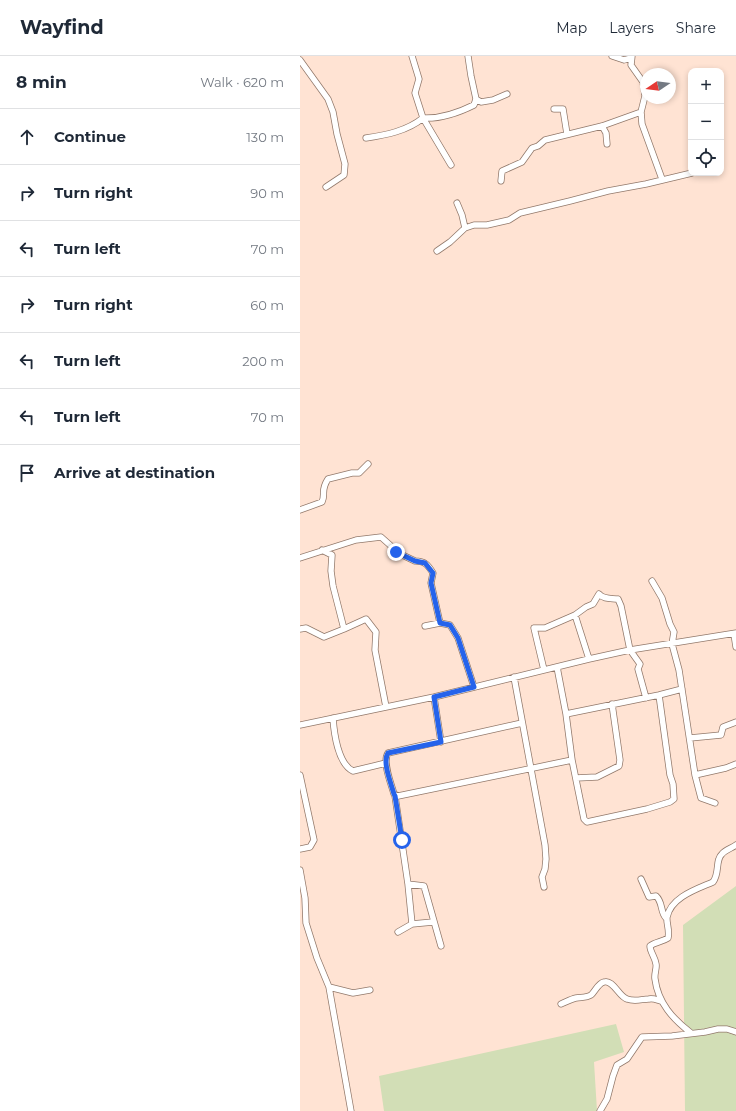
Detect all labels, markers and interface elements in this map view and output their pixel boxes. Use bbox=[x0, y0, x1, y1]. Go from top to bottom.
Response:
text: Wayfind bbox=[20, 16, 104, 39]
text: Map bbox=[556, 19, 587, 37]
text: Layers bbox=[609, 19, 654, 37]
text: Share bbox=[676, 19, 716, 37]
north arrow bbox=[640, 68, 676, 104]
map controls bbox=[688, 68, 724, 176]
button: + bbox=[688, 68, 724, 104]
text: 8 min bbox=[16, 72, 67, 92]
text: Walk · 620 m bbox=[200, 74, 284, 90]
button: − bbox=[688, 104, 724, 140]
icon: ahead bbox=[16, 126, 38, 148]
text: Continue bbox=[54, 127, 126, 146]
text: 130 m bbox=[246, 129, 284, 145]
button: locate bbox=[688, 140, 724, 176]
icon: right bbox=[16, 182, 38, 204]
text: Turn right bbox=[54, 183, 133, 202]
text: 90 m bbox=[250, 185, 284, 201]
icon: left bbox=[16, 238, 38, 260]
text: Turn left bbox=[54, 239, 121, 258]
text: 70 m bbox=[251, 241, 284, 257]
icon: right bbox=[16, 294, 38, 316]
text: Turn right bbox=[54, 295, 133, 314]
text: 60 m bbox=[250, 297, 284, 313]
icon: left bbox=[16, 350, 38, 372]
text: Turn left bbox=[54, 351, 121, 370]
text: 200 m bbox=[242, 353, 284, 369]
icon: left bbox=[16, 406, 38, 428]
text: Turn left bbox=[54, 407, 121, 426]
text: 70 m bbox=[251, 409, 284, 425]
icon: arrive bbox=[16, 462, 38, 484]
text: Arrive at destination bbox=[54, 463, 215, 482]
route end bbox=[387, 543, 405, 561]
route start bbox=[393, 831, 411, 849]

